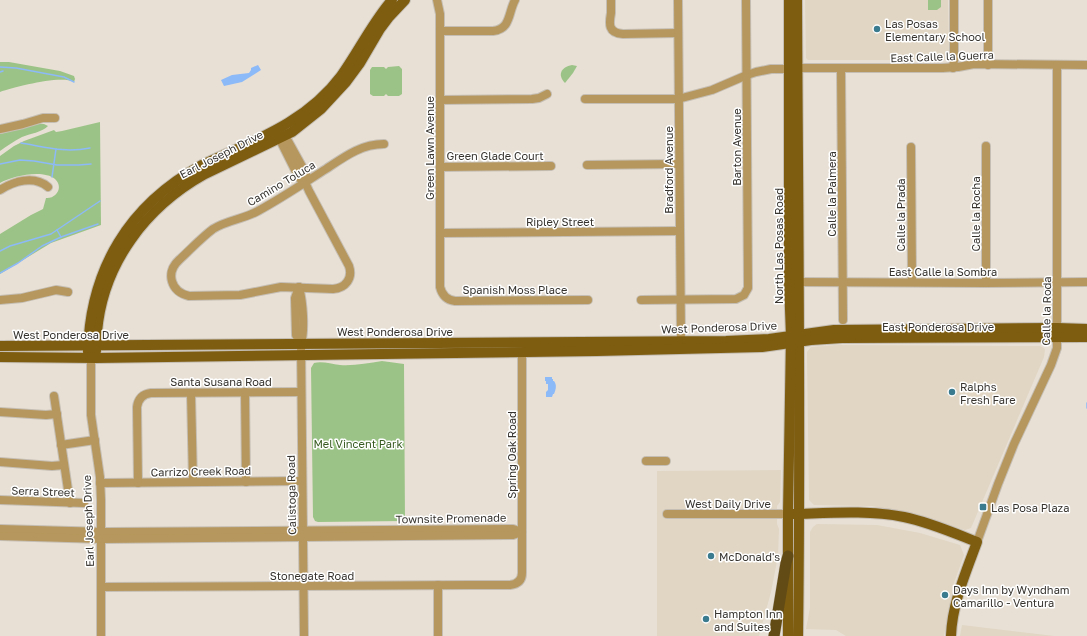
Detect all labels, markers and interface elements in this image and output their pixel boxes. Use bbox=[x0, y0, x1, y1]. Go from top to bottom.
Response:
place label: Las Posas Elementary School bbox=[885, 17, 985, 43]
marker: Las Posas Elementary School bbox=[872, 24, 882, 34]
street label: East Calle la Guerra bbox=[890, 48, 994, 64]
street label: Green Lawn Avenue bbox=[423, 96, 436, 200]
street label: Barton Avenue bbox=[730, 108, 743, 186]
street label: Bradford Avenue bbox=[662, 126, 675, 214]
street label: Earl Joseph Drive bbox=[177, 127, 265, 181]
street label: Green Glade Court bbox=[446, 149, 544, 162]
street label: Calle la Palmera bbox=[825, 151, 838, 237]
street label: Camino Toluca bbox=[245, 158, 317, 208]
street label: Calle la Rocha bbox=[969, 176, 982, 252]
street label: Calle la Prada bbox=[894, 179, 907, 251]
street label: North Las Posas Road bbox=[772, 188, 785, 304]
street label: Ripley Street bbox=[526, 215, 594, 228]
street label: East Calle la Sombra bbox=[889, 265, 997, 278]
street label: Calle la Roda bbox=[1039, 276, 1053, 346]
street label: Spanish Moss Place bbox=[463, 283, 567, 296]
street label: West Ponderosa Drive bbox=[661, 318, 777, 336]
street label: East Ponderosa Drive bbox=[882, 320, 994, 333]
street label: West Ponderosa Drive bbox=[337, 325, 453, 338]
street label: West Ponderosa Drive bbox=[13, 328, 129, 341]
street label: Santa Susana Road bbox=[170, 375, 272, 388]
place label: Ralphs Fresh Fare bbox=[960, 380, 1016, 406]
marker: Ralphs Fresh Fare bbox=[947, 387, 957, 397]
street label: Spring Oak Road bbox=[505, 411, 518, 499]
park label: Mel Vincent Park bbox=[313, 437, 403, 450]
street label: Calistoga Road bbox=[284, 455, 298, 535]
street label: Carrizo Creek Road bbox=[151, 464, 251, 478]
street label: Earl Joseph Drive bbox=[80, 475, 96, 567]
street label: Serra Street bbox=[11, 483, 75, 499]
street label: West Daily Drive bbox=[685, 497, 771, 510]
place label: Las Posa Plaza bbox=[991, 501, 1069, 514]
marker: Las Posa Plaza bbox=[978, 502, 988, 512]
street label: Townsite Promenade bbox=[396, 511, 506, 525]
place label: McDonald's bbox=[719, 550, 780, 563]
marker: McDonald's bbox=[706, 551, 716, 561]
street label: Stonegate Road bbox=[270, 569, 354, 582]
place label: Days Inn by Wyndham Camarillo - Ventura bbox=[953, 583, 1070, 609]
marker: Days Inn by Wyndham Camarillo - Ventura bbox=[940, 590, 950, 600]
place label: Hampton Inn and Suites bbox=[714, 607, 783, 633]
marker: Hampton Inn and Suites bbox=[701, 614, 711, 624]

